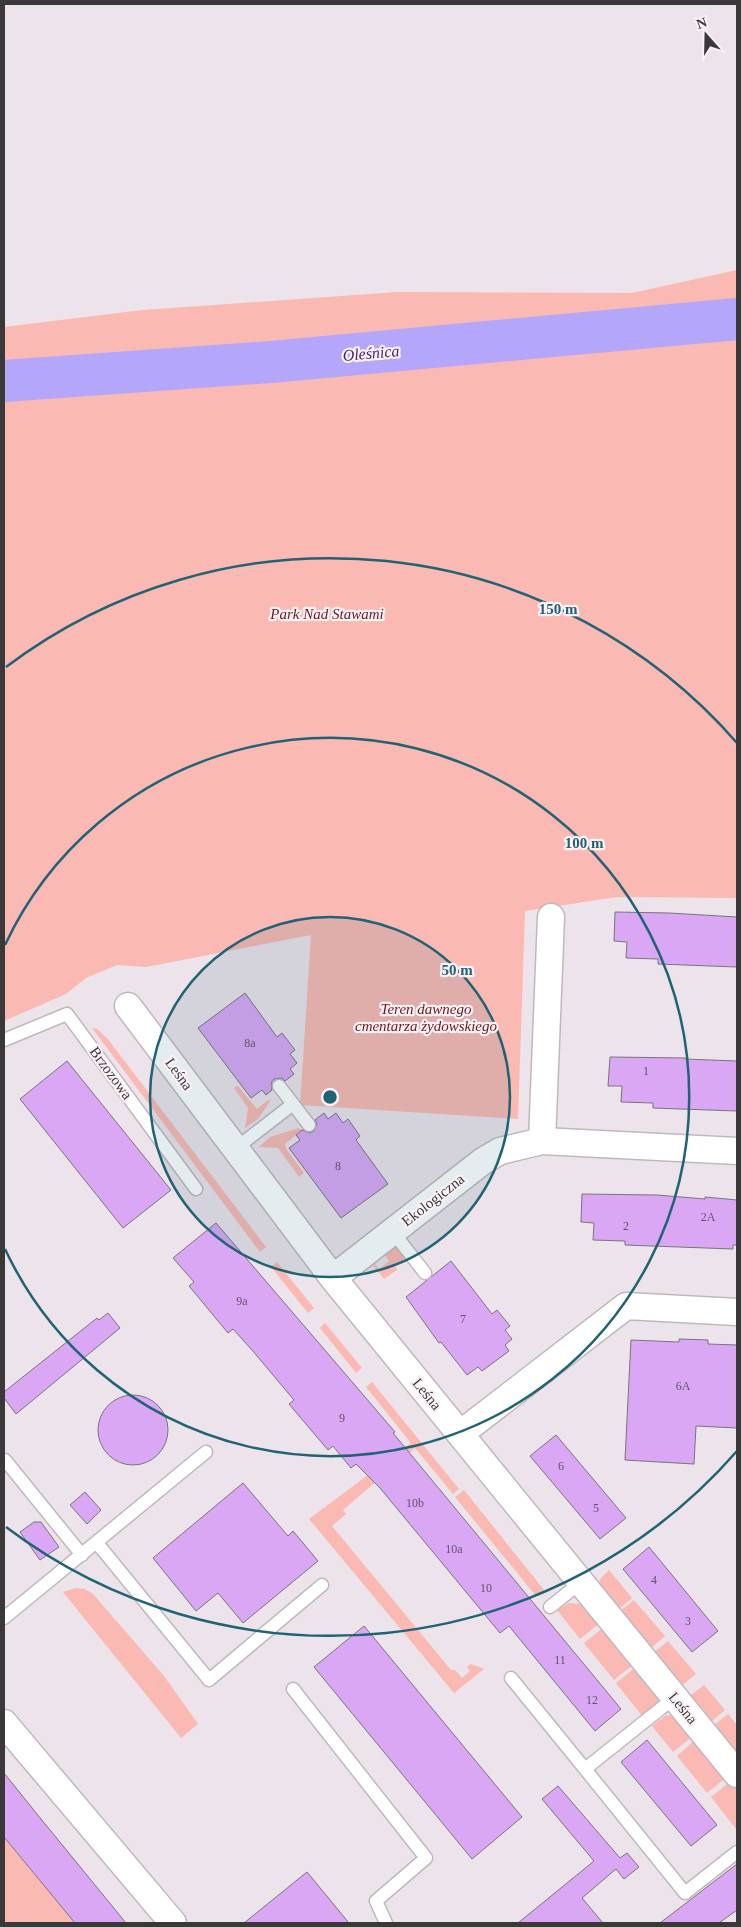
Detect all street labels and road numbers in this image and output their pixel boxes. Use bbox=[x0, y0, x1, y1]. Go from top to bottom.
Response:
street label: Brzozowa bbox=[87, 1044, 136, 1103]
street label: Leśna bbox=[162, 1055, 196, 1093]
street label: Ekologiczna bbox=[399, 1170, 468, 1229]
street label: Leśna bbox=[410, 1375, 445, 1413]
street label: Leśna bbox=[666, 1689, 701, 1727]

